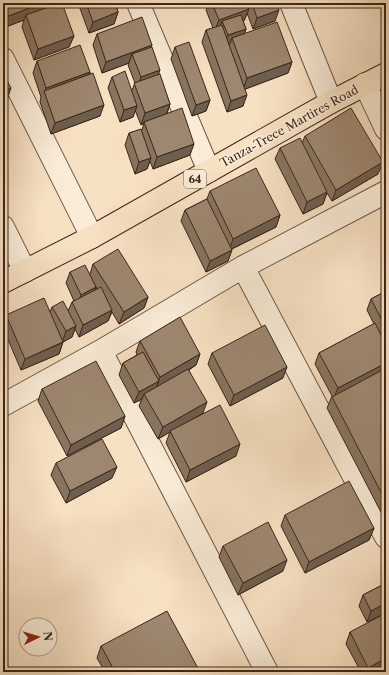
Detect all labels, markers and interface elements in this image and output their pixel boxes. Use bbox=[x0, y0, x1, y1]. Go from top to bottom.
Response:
street label: Tanza-Trece Martires Road bbox=[217, 81, 361, 170]
road number: 64 bbox=[184, 170, 206, 188]
north arrow bbox=[18, 617, 58, 657]
text: N bbox=[41, 631, 55, 642]

